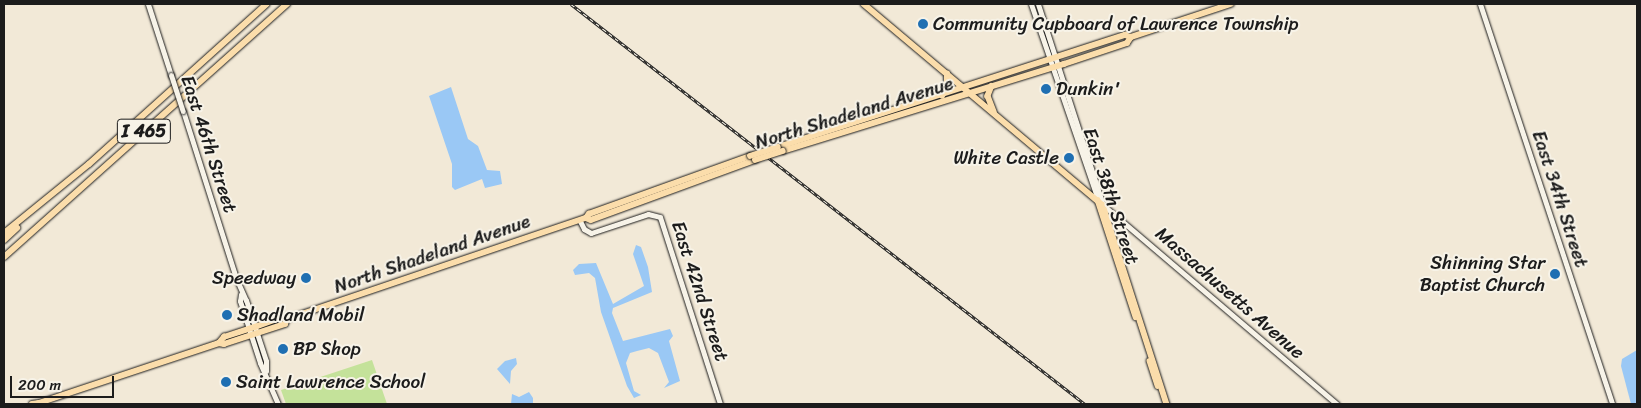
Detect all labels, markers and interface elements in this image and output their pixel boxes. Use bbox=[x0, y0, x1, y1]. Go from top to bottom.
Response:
place label: Community Cupboard of Lawrence Township bbox=[933, 13, 1297, 35]
marker: Community Cupboard of Lawrence Township bbox=[917, 18, 929, 30]
street label: East 46th Street bbox=[176, 72, 242, 216]
street label: North Shadeland Avenue bbox=[752, 72, 956, 154]
place label: Dunkin' bbox=[1056, 78, 1121, 100]
marker: Dunkin' bbox=[1040, 83, 1052, 95]
road number: I 465 bbox=[116, 115, 172, 146]
street label: East 38th Street bbox=[1078, 125, 1144, 267]
street label: East 34th Street bbox=[1527, 128, 1593, 270]
place label: White Castle bbox=[953, 147, 1059, 169]
marker: White Castle bbox=[1063, 152, 1075, 164]
street label: North Shadeland Avenue bbox=[331, 210, 533, 298]
street label: East 42nd Street bbox=[667, 218, 733, 364]
street label: Massachusetts Avenue bbox=[1151, 222, 1309, 364]
place label: Shinning Star Baptist Church bbox=[1420, 252, 1545, 296]
place label: Speedway bbox=[212, 267, 296, 289]
marker: Shinning Star Baptist Church bbox=[1549, 268, 1561, 280]
marker: Speedway bbox=[300, 272, 312, 284]
place label: Shadland Mobil bbox=[237, 304, 365, 326]
marker: Shadland Mobil bbox=[221, 309, 233, 321]
place label: BP Shop bbox=[293, 338, 363, 360]
marker: BP Shop bbox=[277, 343, 289, 355]
scale bar bbox=[12, 366, 116, 398]
place label: Saint Lawrence School bbox=[236, 371, 425, 393]
text: 200 m bbox=[18, 372, 61, 398]
marker: Saint Lawrence School bbox=[220, 376, 232, 388]

